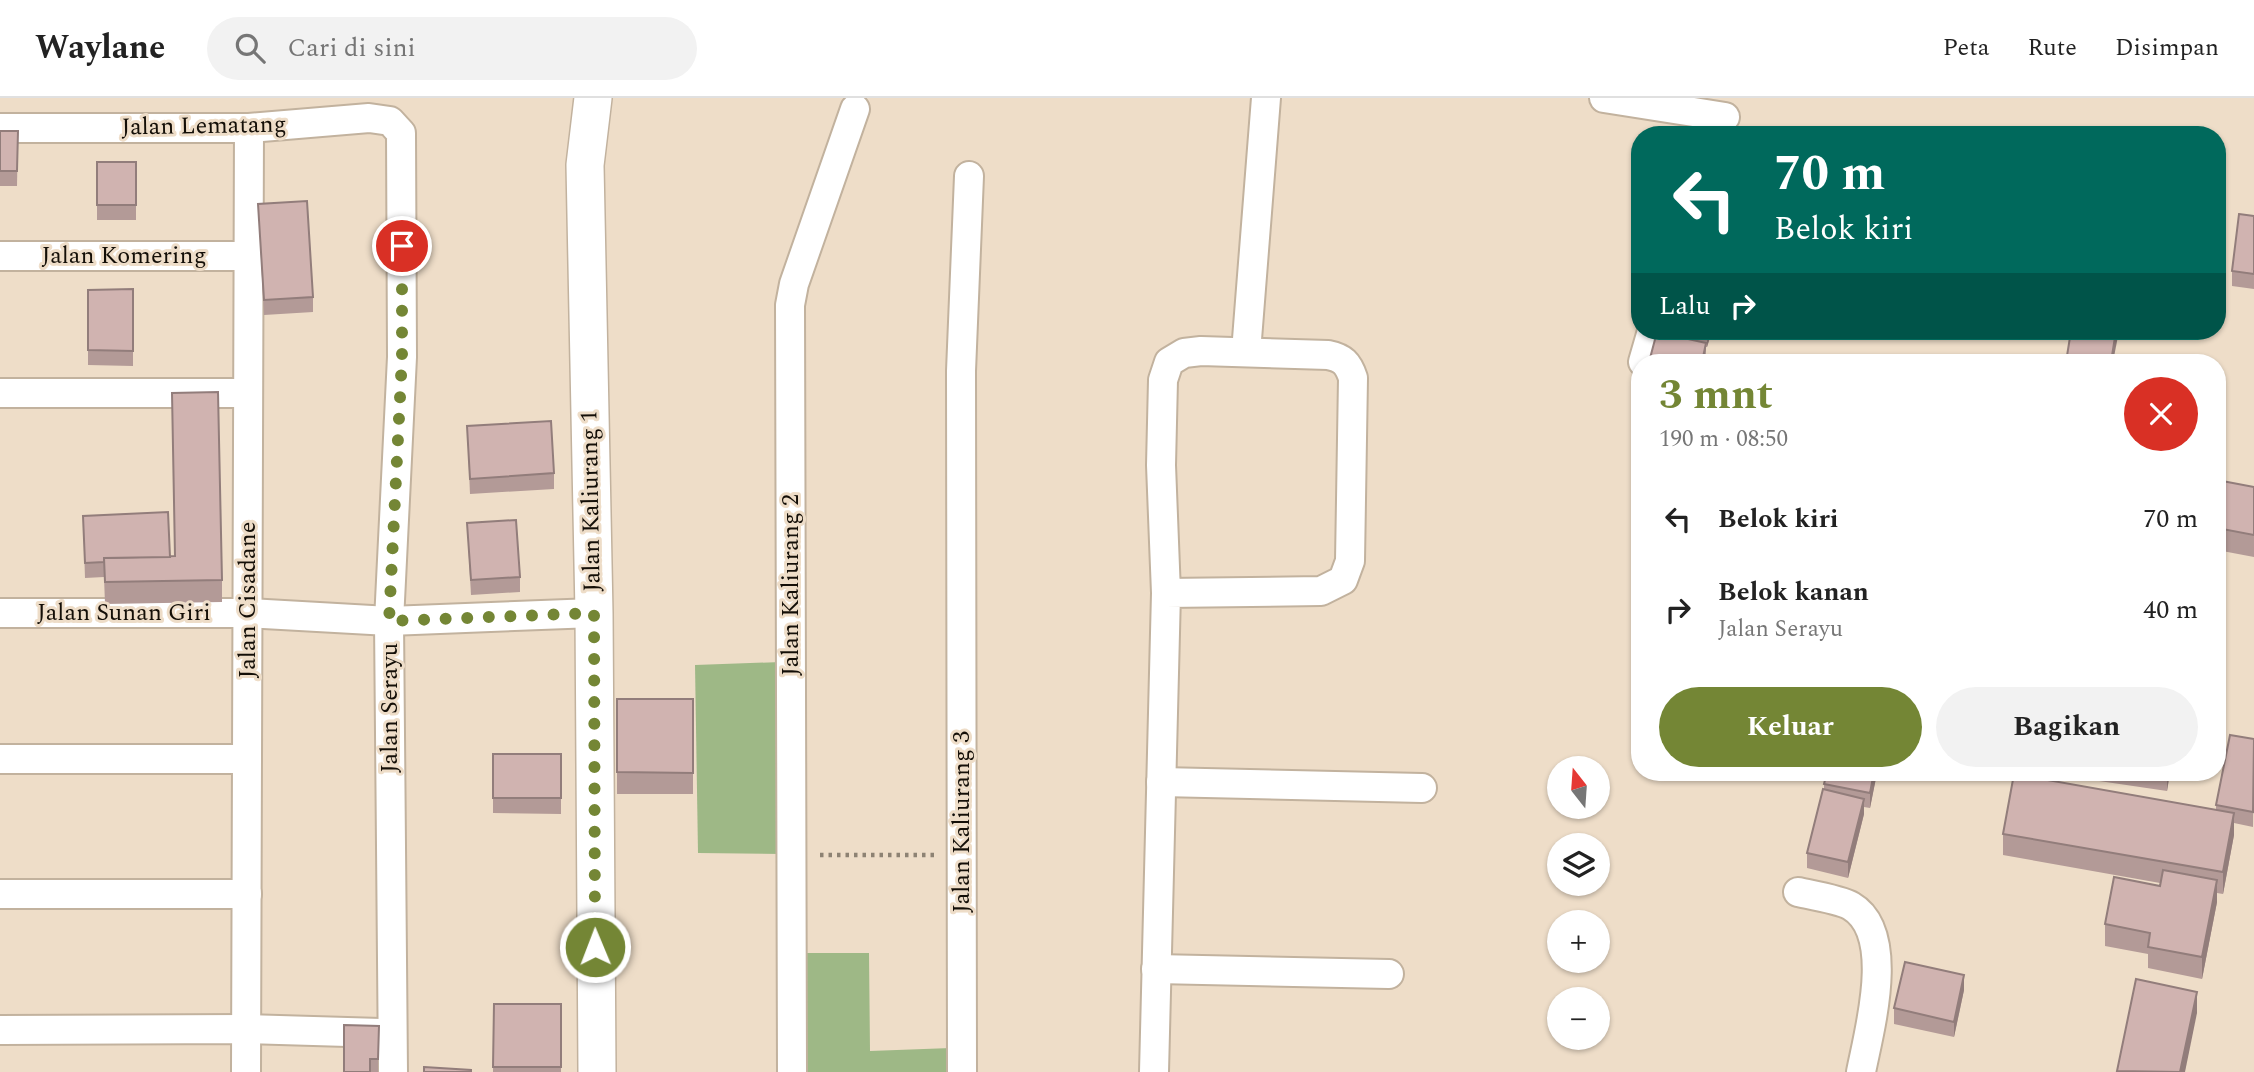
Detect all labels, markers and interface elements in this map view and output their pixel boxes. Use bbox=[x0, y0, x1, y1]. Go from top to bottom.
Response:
search box bbox=[207, 17, 697, 80]
text: Waylane bbox=[35, 23, 165, 73]
text: Cari di sini bbox=[287, 28, 416, 68]
icon: search bbox=[231, 29, 269, 67]
text: Peta bbox=[1943, 30, 1989, 66]
text: Rute bbox=[2027, 30, 2077, 66]
text: Disimpan bbox=[2115, 30, 2219, 66]
street label: Jalan Lematang bbox=[121, 107, 287, 145]
text: 70 m bbox=[1774, 137, 1885, 212]
icon: left bbox=[1659, 154, 1750, 245]
text: Belok kiri bbox=[1774, 205, 1913, 254]
pin bbox=[372, 216, 432, 276]
icon: arrive bbox=[383, 227, 421, 265]
street label: Jalan Komering bbox=[42, 238, 207, 274]
text: Lalu bbox=[1659, 286, 1710, 326]
icon: right bbox=[1724, 287, 1762, 325]
text: 3 mnt bbox=[1659, 364, 1773, 427]
button: close bbox=[2124, 377, 2198, 451]
street label: Jalan Kaliurang 1 bbox=[571, 410, 611, 592]
text: 190 m · 08:50 bbox=[1659, 422, 1788, 457]
street label: Jalan Kaliurang 2 bbox=[773, 494, 809, 676]
text: Belok kiri bbox=[1718, 499, 1838, 539]
text: 70 m bbox=[2143, 499, 2198, 539]
icon: left bbox=[1659, 500, 1697, 538]
street label: Jalan Cisadane bbox=[230, 522, 266, 678]
text: Belok kanan bbox=[1718, 572, 1869, 612]
text: 40 m bbox=[2143, 590, 2198, 630]
icon: right bbox=[1659, 591, 1697, 629]
street label: Jalan Sunan Giri bbox=[37, 595, 211, 631]
text: Jalan Serayu bbox=[1718, 612, 1843, 647]
street label: Jalan Serayu bbox=[372, 643, 408, 773]
button: Keluar bbox=[1659, 687, 1922, 767]
button: Bagikan bbox=[1936, 687, 2198, 767]
street label: Jalan Kaliurang 3 bbox=[944, 731, 980, 913]
north arrow bbox=[1547, 756, 1610, 819]
map controls bbox=[1547, 756, 1610, 1050]
button: layers bbox=[1547, 833, 1610, 896]
position arrow bbox=[558, 910, 632, 984]
button: + bbox=[1547, 910, 1610, 973]
button: − bbox=[1547, 987, 1610, 1050]

